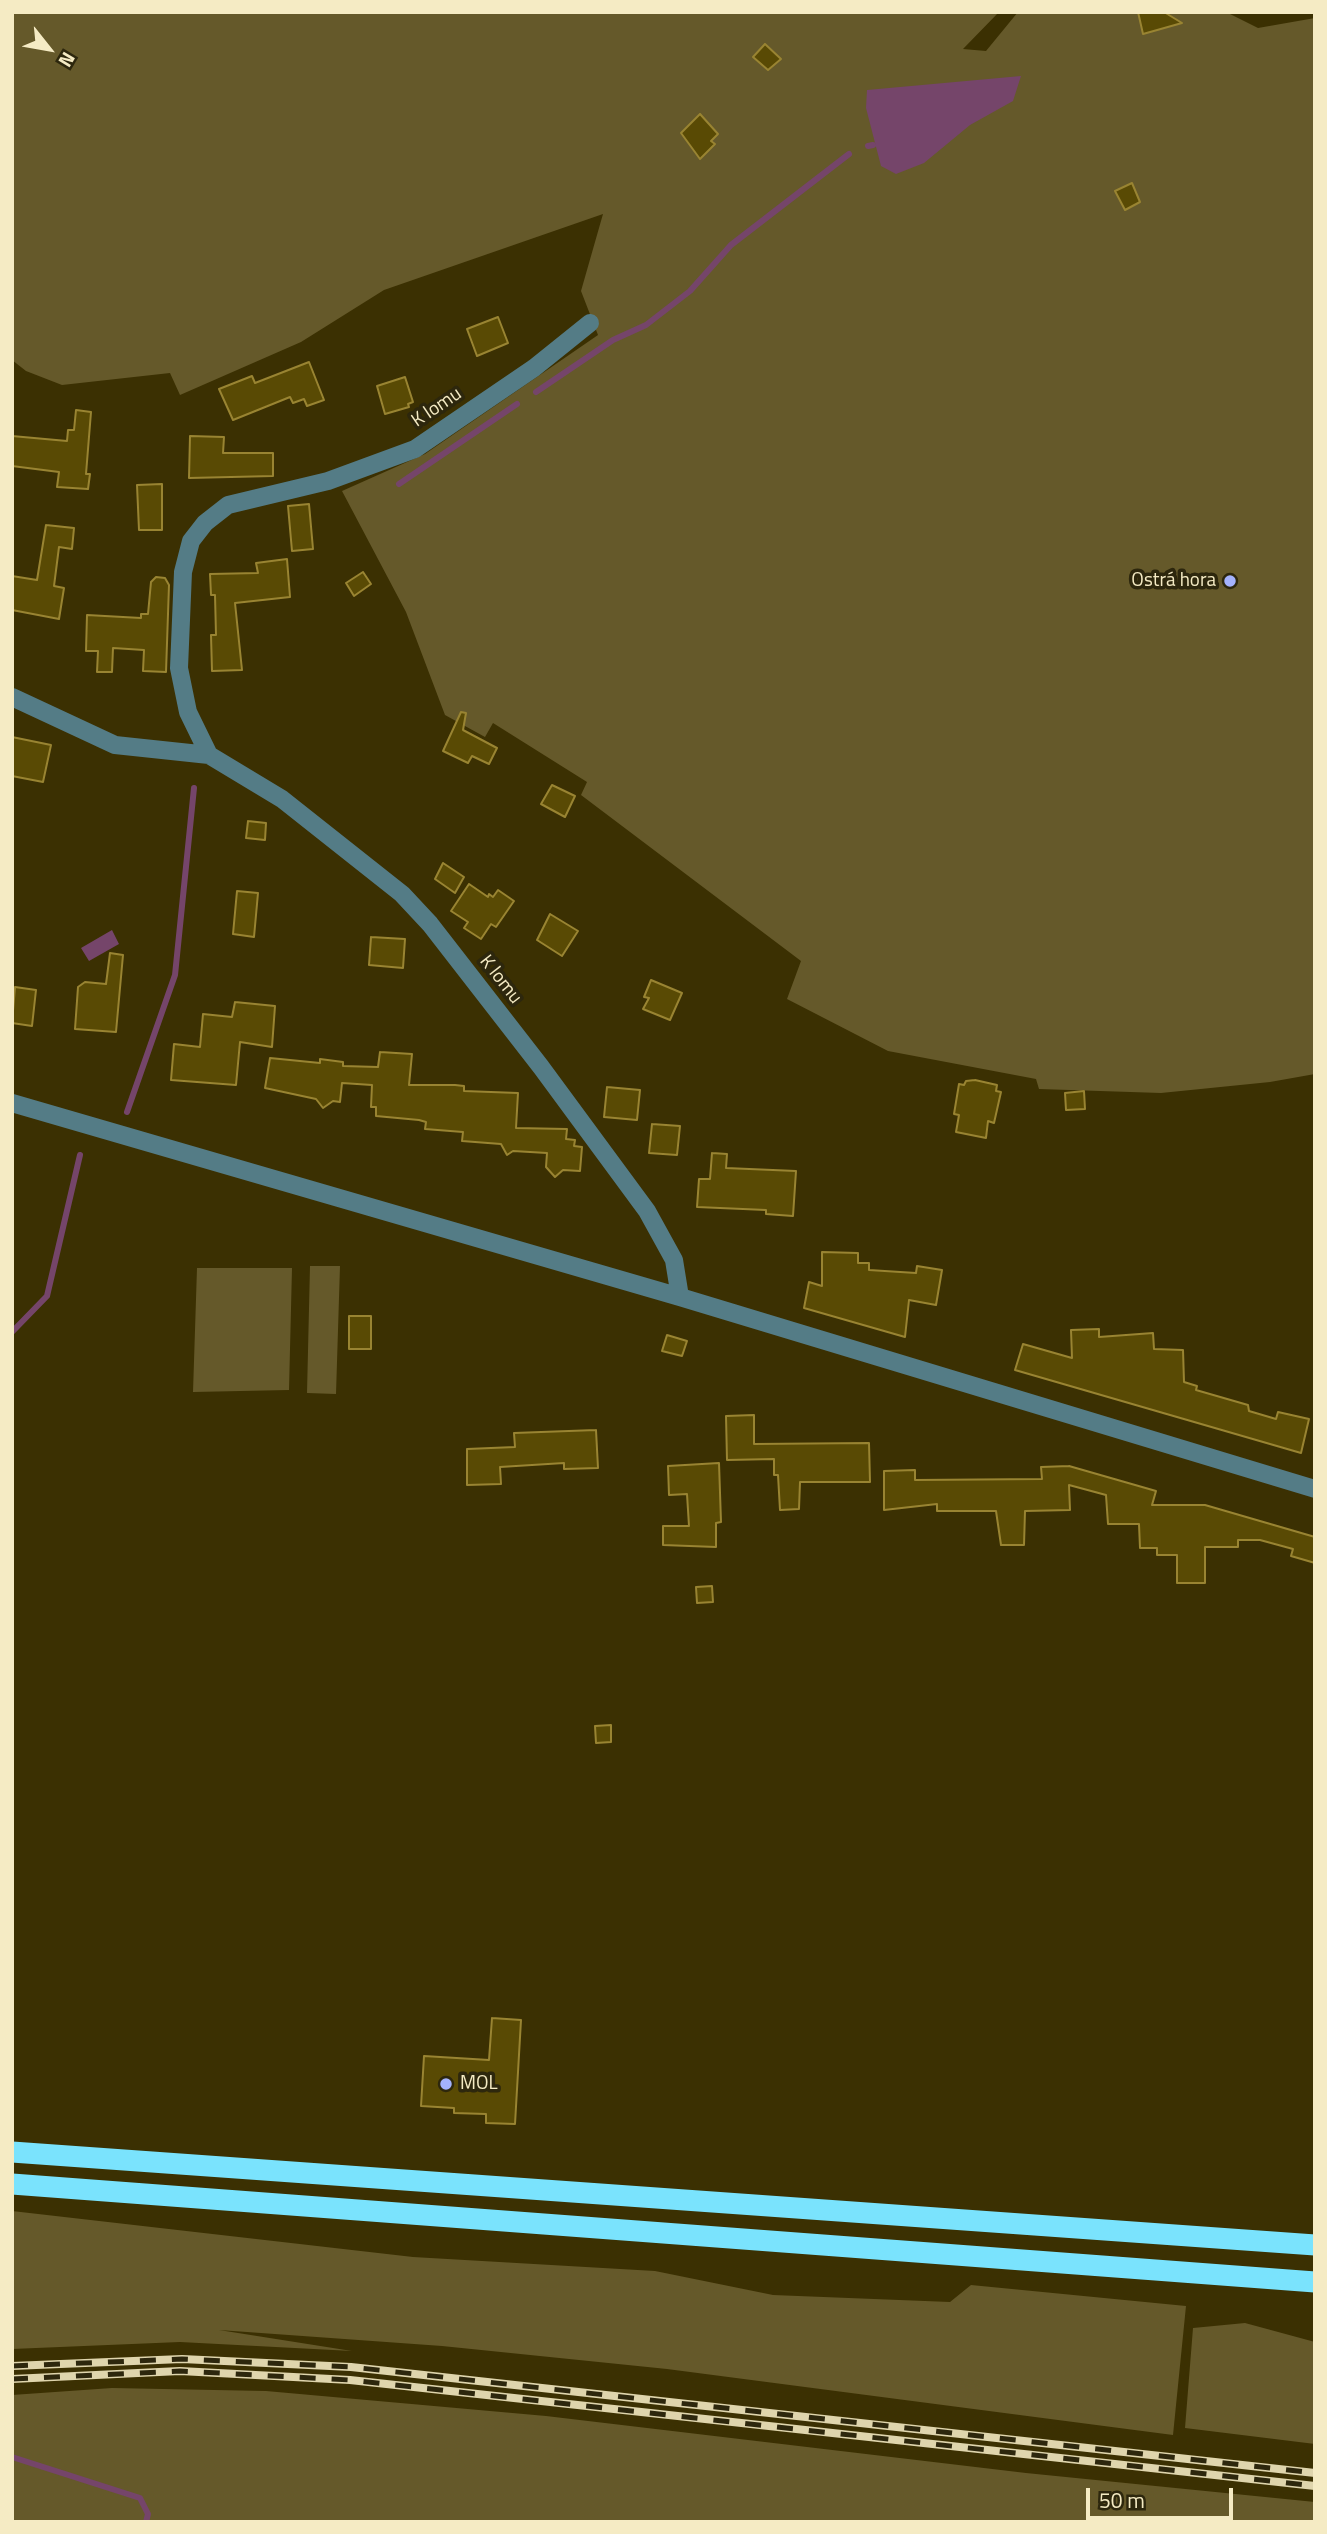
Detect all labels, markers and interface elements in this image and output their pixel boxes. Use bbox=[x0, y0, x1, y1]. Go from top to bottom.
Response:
north arrow bbox=[14, 14, 84, 84]
text: N bbox=[52, 47, 83, 73]
street label: K lomu bbox=[408, 383, 466, 433]
place label: Ostrá hora bbox=[1131, 570, 1216, 592]
marker: Ostrá hora bbox=[1222, 573, 1238, 589]
street label: K lomu bbox=[474, 951, 526, 1009]
place label: MOL bbox=[460, 2073, 498, 2095]
marker: MOL bbox=[438, 2076, 454, 2092]
scale bar bbox=[1089, 2474, 1236, 2518]
text: 50 m bbox=[1099, 2484, 1145, 2516]

